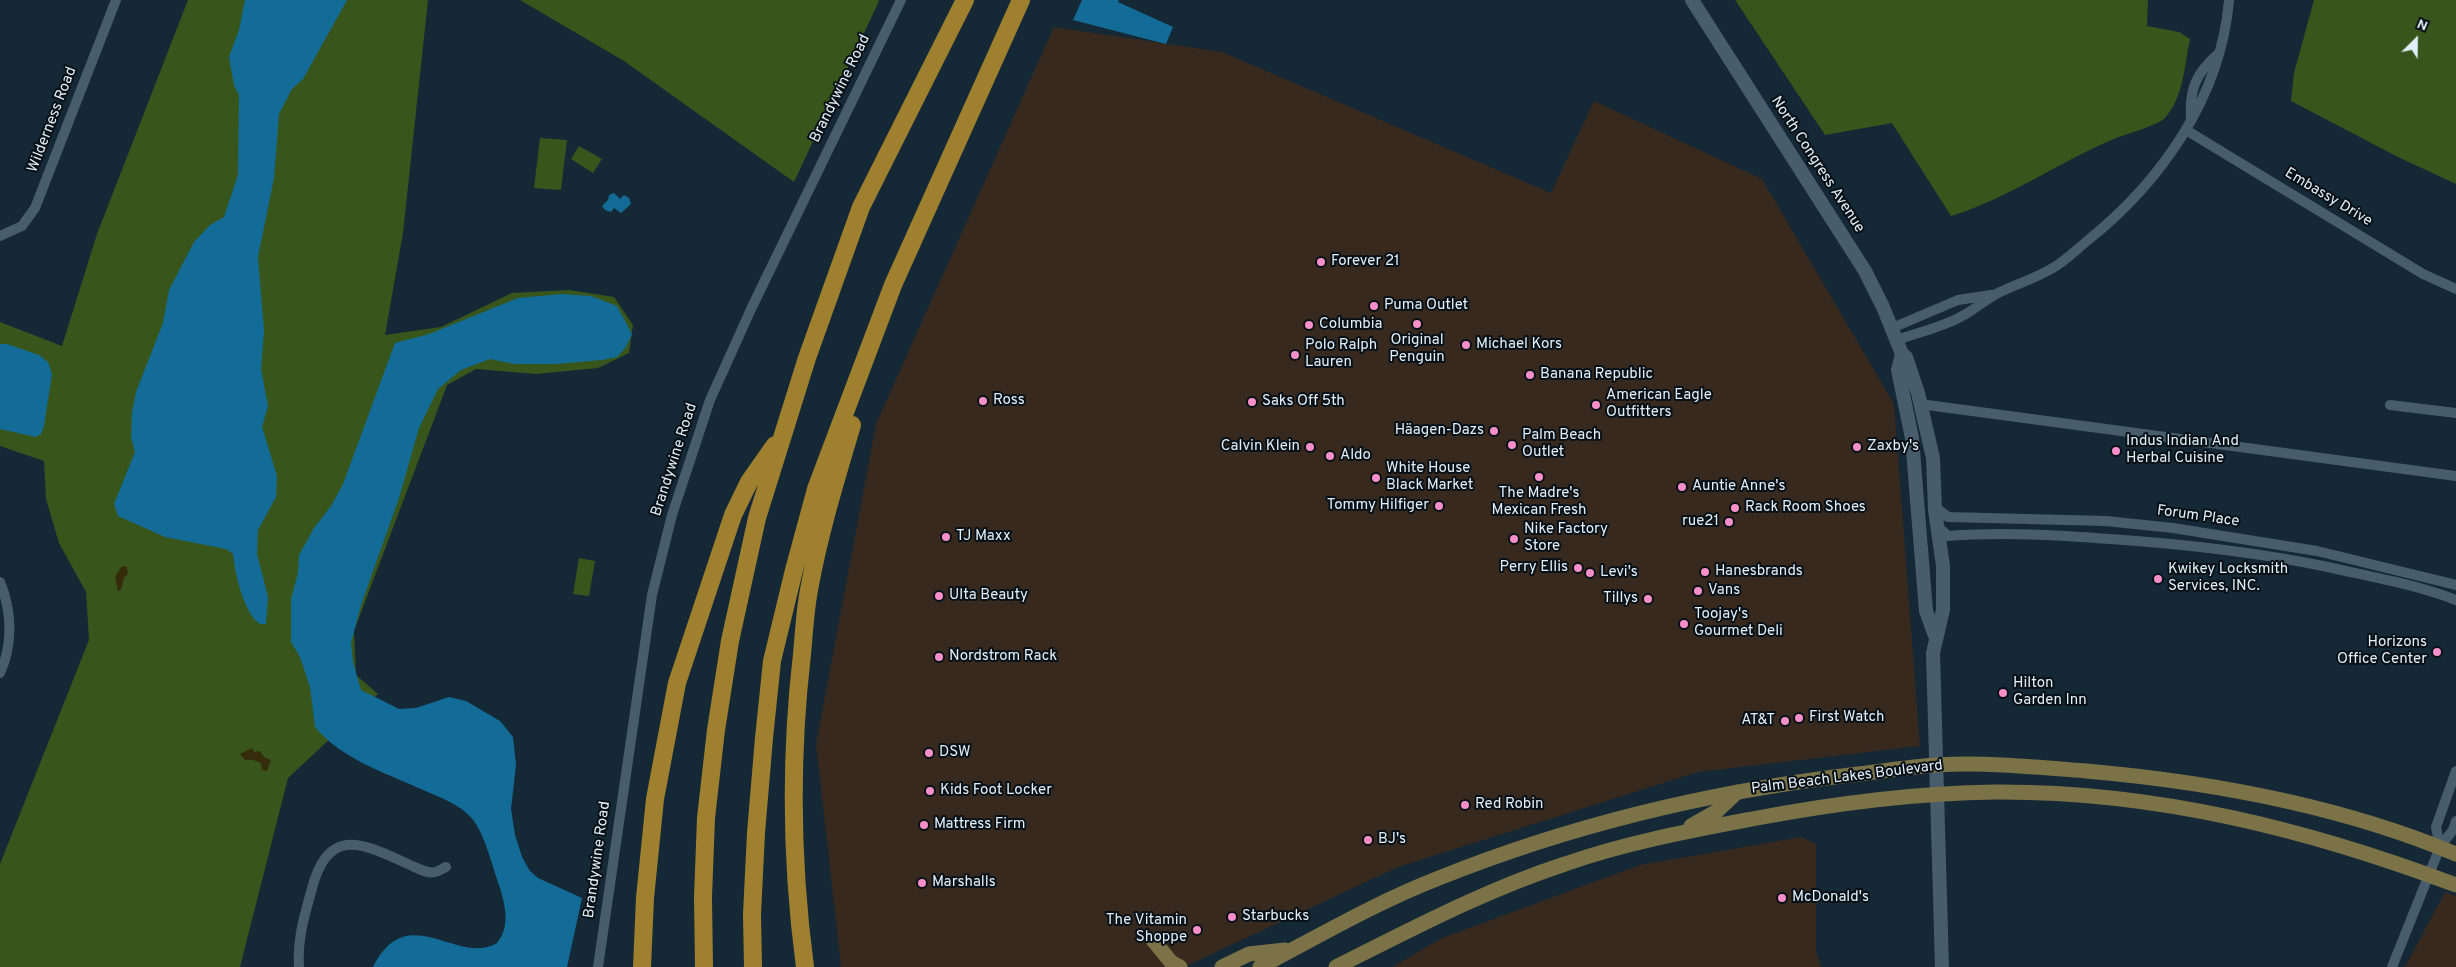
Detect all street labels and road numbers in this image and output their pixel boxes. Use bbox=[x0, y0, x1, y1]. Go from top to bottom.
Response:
street label: Brandywine Road bbox=[807, 32, 875, 146]
street label: Wilderness Road bbox=[25, 65, 81, 175]
street label: North Congress Avenue bbox=[1766, 94, 1868, 236]
street label: Embassy Drive bbox=[2281, 165, 2375, 231]
street label: Brandywine Road bbox=[648, 401, 702, 519]
street label: Forum Place bbox=[2156, 502, 2240, 532]
street label: Palm Beach Lakes Boulevard bbox=[1750, 757, 1944, 799]
street label: Brandywine Road bbox=[581, 800, 615, 920]

